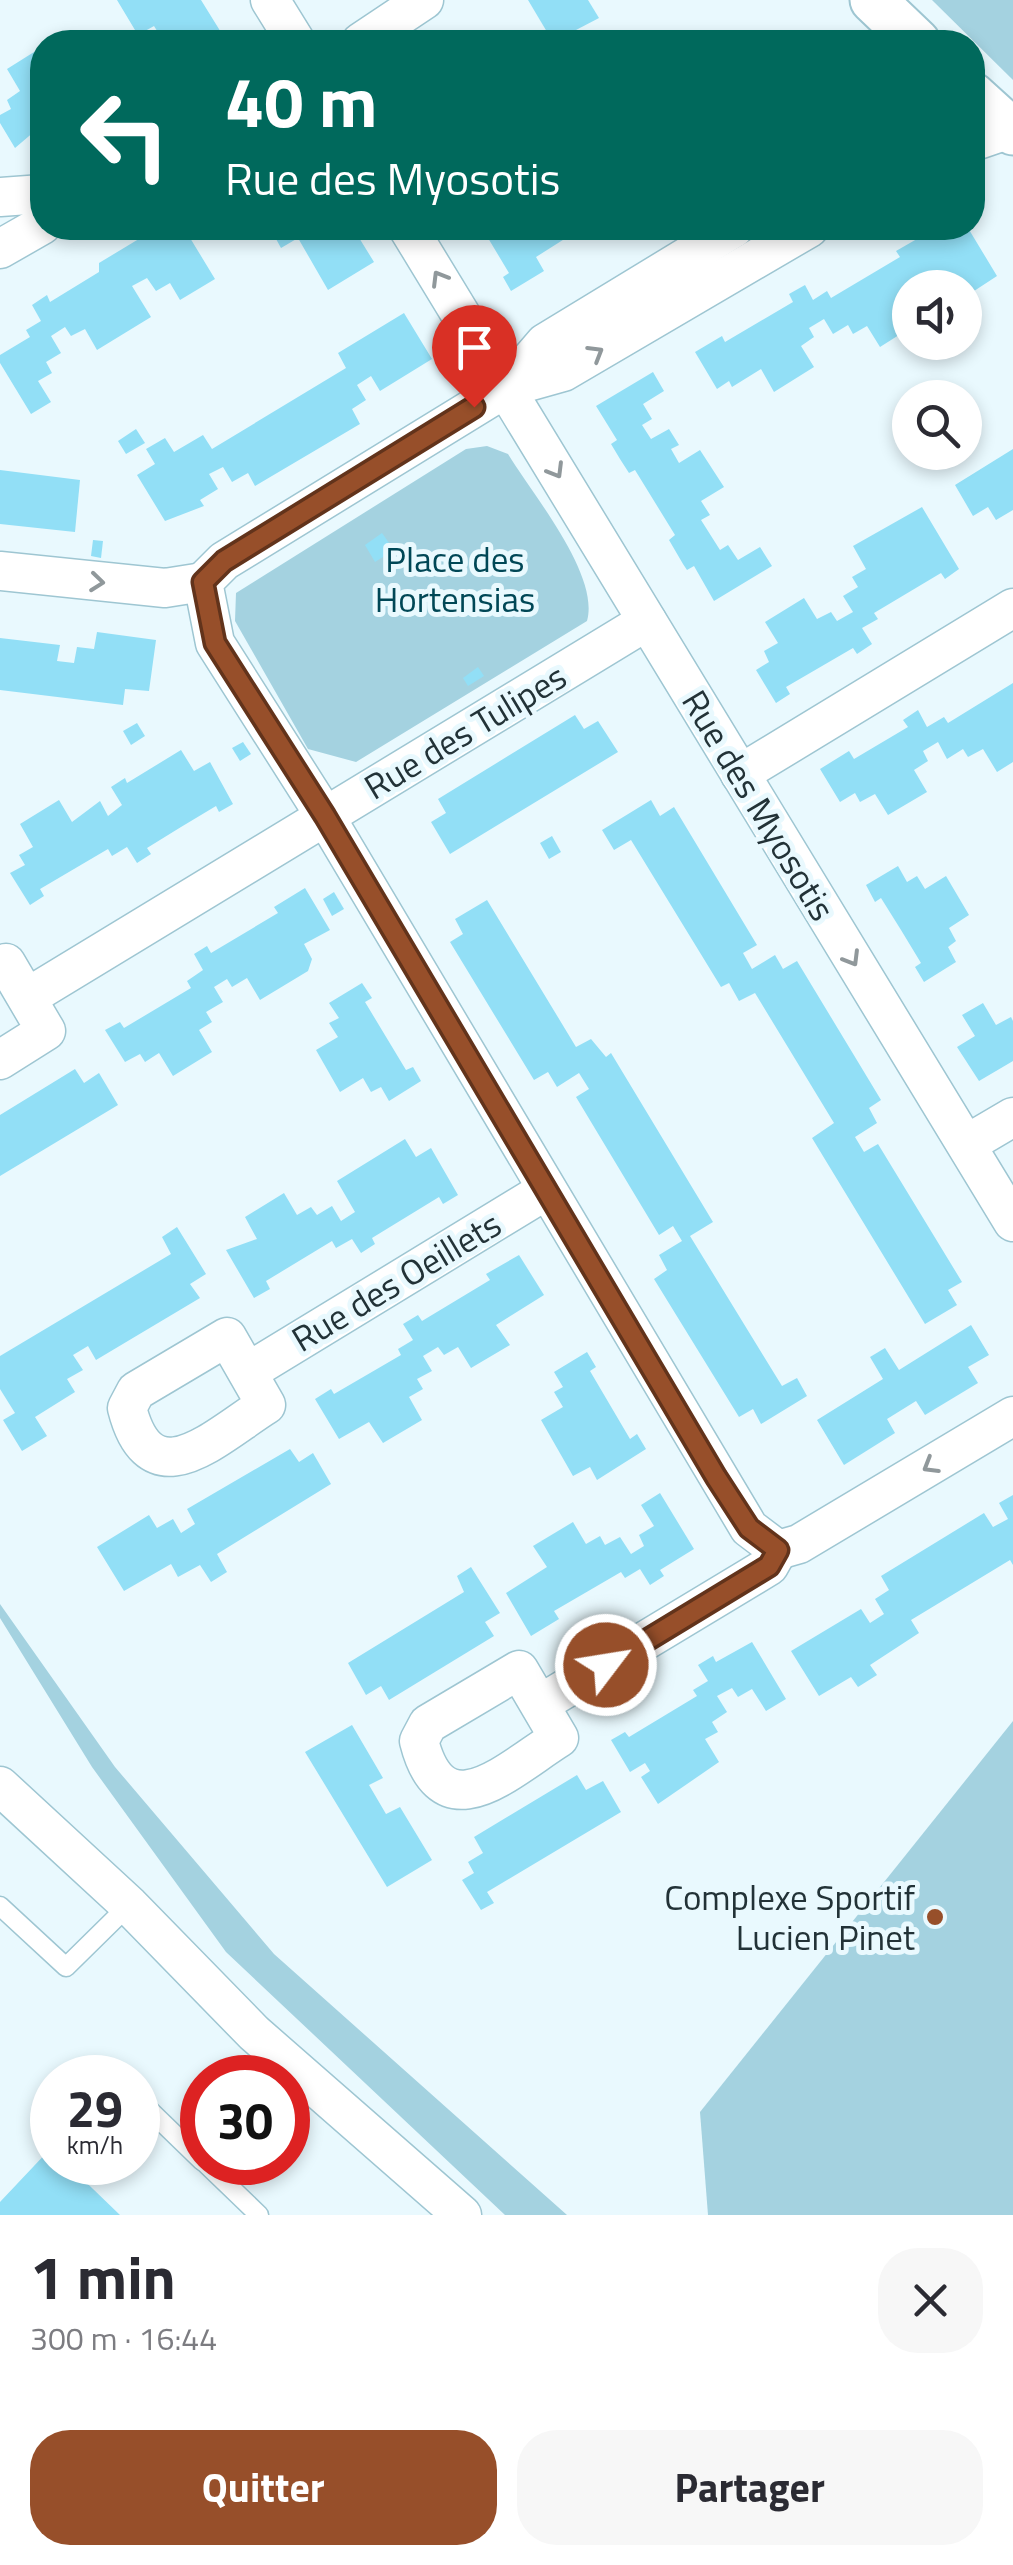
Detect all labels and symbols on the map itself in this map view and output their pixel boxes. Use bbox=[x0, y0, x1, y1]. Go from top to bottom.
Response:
one-way arrow bbox=[432, 271, 451, 289]
pin bbox=[432, 305, 517, 408]
one-way arrow bbox=[585, 346, 603, 365]
one-way arrow bbox=[544, 460, 563, 478]
park label: Place des Hortensias bbox=[375, 532, 535, 626]
one-way arrow bbox=[89, 571, 105, 592]
street label: Rue des Tulipes bbox=[354, 649, 576, 813]
street label: Rue des Myosotis bbox=[669, 679, 849, 931]
one-way arrow bbox=[839, 948, 858, 966]
street label: Rue des Oeillets bbox=[281, 1197, 511, 1365]
one-way arrow bbox=[923, 1454, 941, 1473]
position arrow bbox=[554, 1613, 658, 1717]
place label: Complexe Sportif Lucien Pinet bbox=[664, 1870, 915, 1964]
marker: Complexe Sportif Lucien Pinet bbox=[924, 1906, 946, 1928]
speed limit sign: 30 bbox=[180, 2055, 310, 2185]

